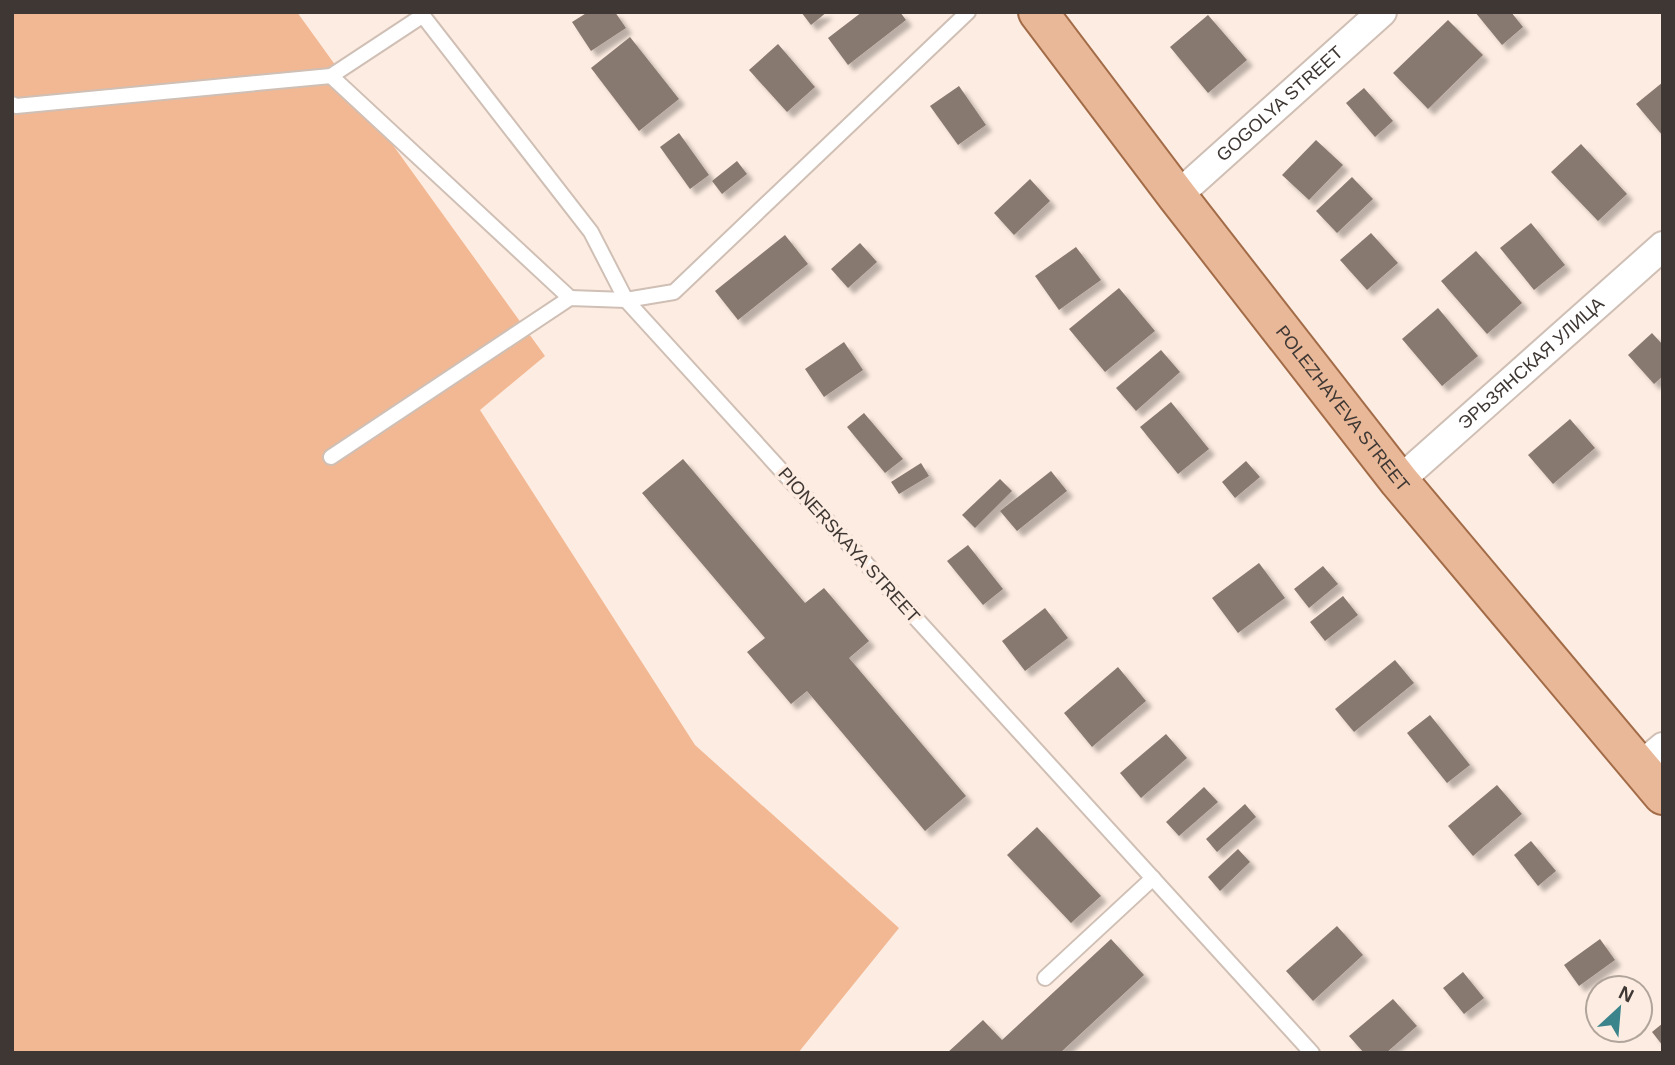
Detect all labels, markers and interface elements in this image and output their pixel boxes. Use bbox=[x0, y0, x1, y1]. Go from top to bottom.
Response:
street label: GOGOLYA STREET bbox=[1213, 42, 1347, 166]
street label: ЭРЬЗЯНСКАЯ УЛИЦА bbox=[1454, 293, 1608, 433]
street label: POLEZHAYEVA STREET bbox=[1272, 322, 1413, 495]
street label: PIONERSKAYA STREET bbox=[774, 463, 924, 627]
north arrow bbox=[1584, 974, 1654, 1044]
text: N bbox=[1615, 982, 1637, 1007]

